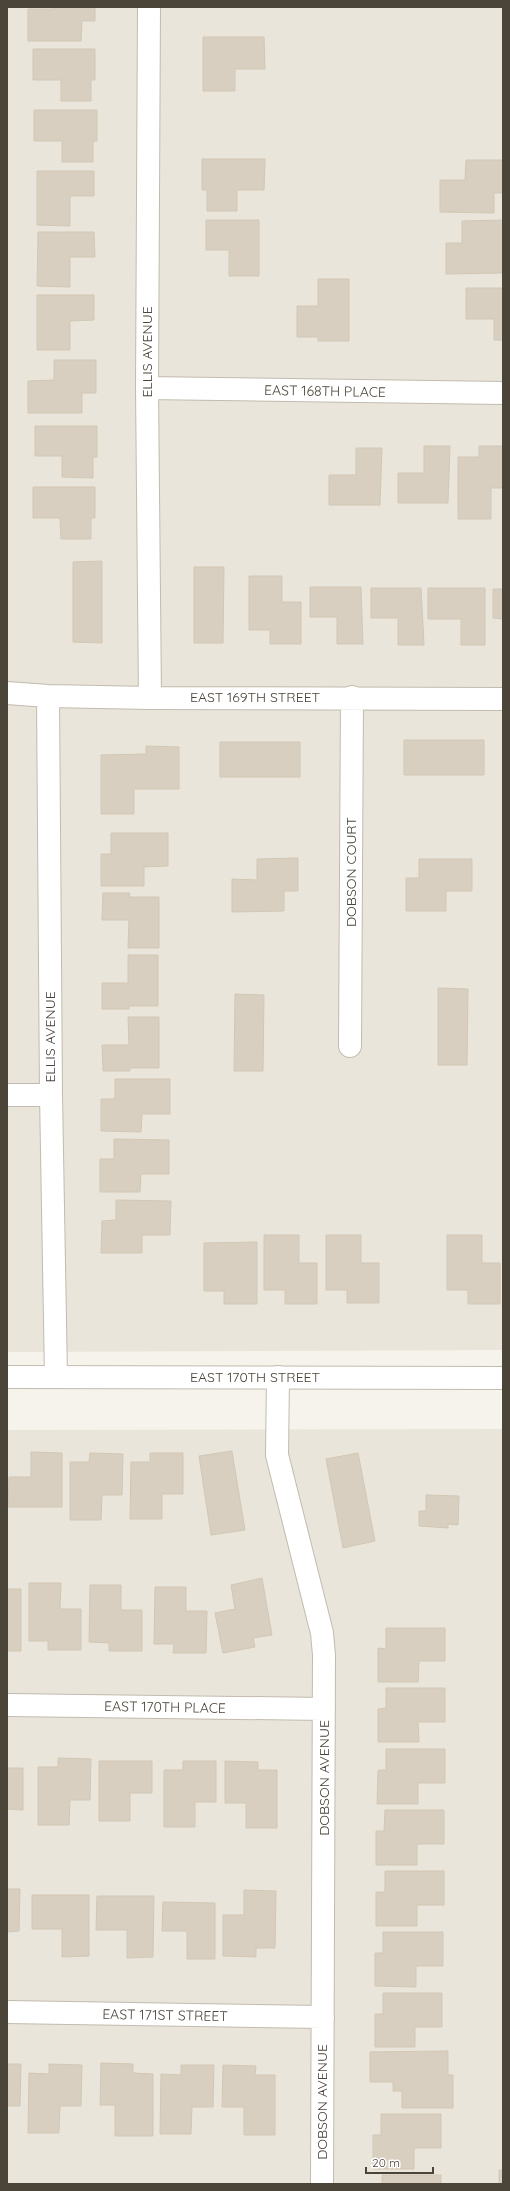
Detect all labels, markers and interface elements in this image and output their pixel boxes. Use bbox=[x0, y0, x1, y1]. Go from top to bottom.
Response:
street label: ELLIS AVENUE bbox=[138, 306, 156, 398]
street label: EAST 168TH PLACE bbox=[264, 381, 386, 401]
street label: EAST 169TH STREET bbox=[190, 688, 320, 706]
street label: DOBSON COURT bbox=[342, 817, 360, 927]
street label: ELLIS AVENUE bbox=[41, 991, 59, 1083]
street label: EAST 170TH STREET bbox=[190, 1368, 320, 1386]
street label: EAST 170TH PLACE bbox=[104, 1697, 226, 1717]
street label: DOBSON AVENUE bbox=[315, 1720, 333, 1836]
street label: EAST 171ST STREET bbox=[102, 2005, 228, 2025]
street label: DOBSON AVENUE bbox=[313, 2044, 331, 2160]
scale bar bbox=[366, 2149, 433, 2175]
text: 20 m bbox=[372, 2155, 400, 2170]

